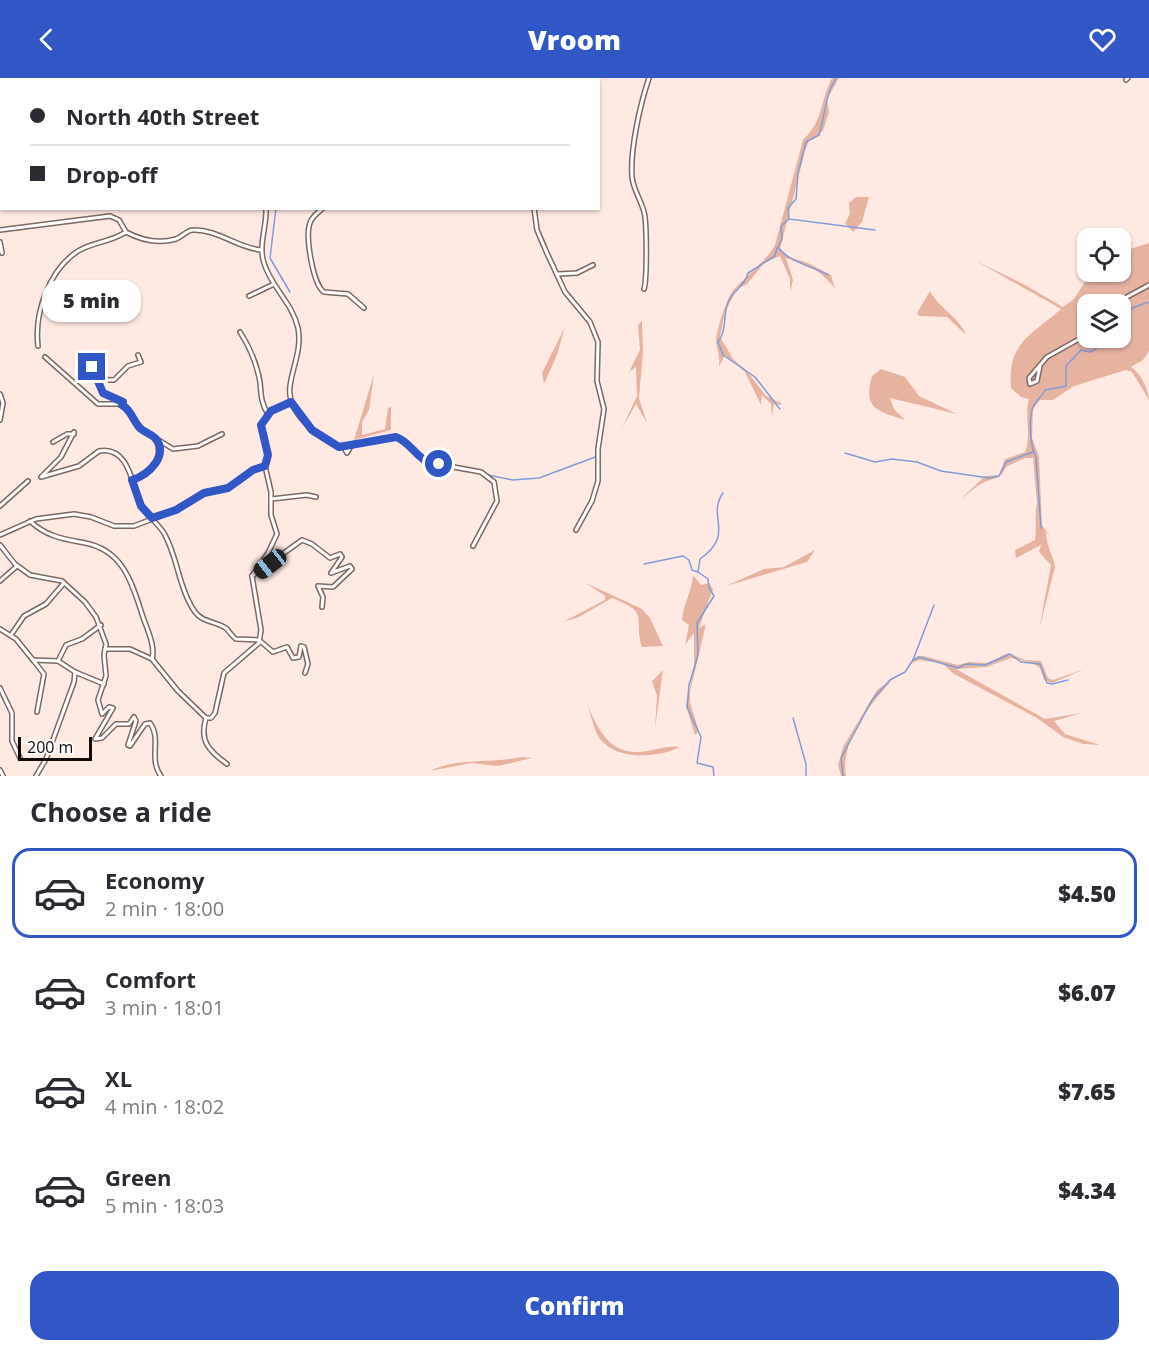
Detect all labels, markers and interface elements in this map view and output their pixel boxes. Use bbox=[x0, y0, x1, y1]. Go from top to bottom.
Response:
text: Vroom bbox=[528, 21, 621, 58]
icon: back bbox=[30, 23, 63, 56]
icon: heart bbox=[1086, 23, 1119, 56]
text: North 40th Street bbox=[66, 101, 259, 131]
text: Drop-off bbox=[66, 159, 158, 189]
map controls bbox=[1077, 228, 1131, 348]
button: locate bbox=[1077, 228, 1131, 282]
callout: 5 min bbox=[42, 280, 142, 322]
text: 5 min bbox=[63, 287, 120, 314]
button: layers bbox=[1077, 294, 1131, 348]
route end bbox=[78, 353, 105, 380]
route start bbox=[425, 450, 452, 477]
car bbox=[250, 546, 290, 582]
scale bar bbox=[18, 734, 92, 762]
text: 200 m bbox=[27, 736, 73, 758]
text: Choose a ride bbox=[30, 793, 212, 830]
text: Economy bbox=[105, 865, 204, 895]
icon: car bbox=[33, 866, 87, 920]
text: $4.50 bbox=[1058, 878, 1116, 908]
text: 2 min · 18:00 bbox=[105, 895, 224, 922]
text: Comfort bbox=[105, 964, 196, 994]
icon: car bbox=[33, 965, 87, 1019]
text: $6.07 bbox=[1058, 977, 1116, 1007]
text: 3 min · 18:01 bbox=[105, 994, 224, 1021]
text: XL bbox=[105, 1063, 132, 1093]
icon: car bbox=[33, 1064, 87, 1118]
text: $7.65 bbox=[1058, 1076, 1116, 1106]
text: 4 min · 18:02 bbox=[105, 1093, 224, 1120]
text: Green bbox=[105, 1162, 171, 1192]
icon: car bbox=[33, 1163, 87, 1217]
text: $4.34 bbox=[1058, 1175, 1116, 1205]
text: 5 min · 18:03 bbox=[105, 1192, 224, 1219]
button: Confirm bbox=[30, 1271, 1119, 1340]

